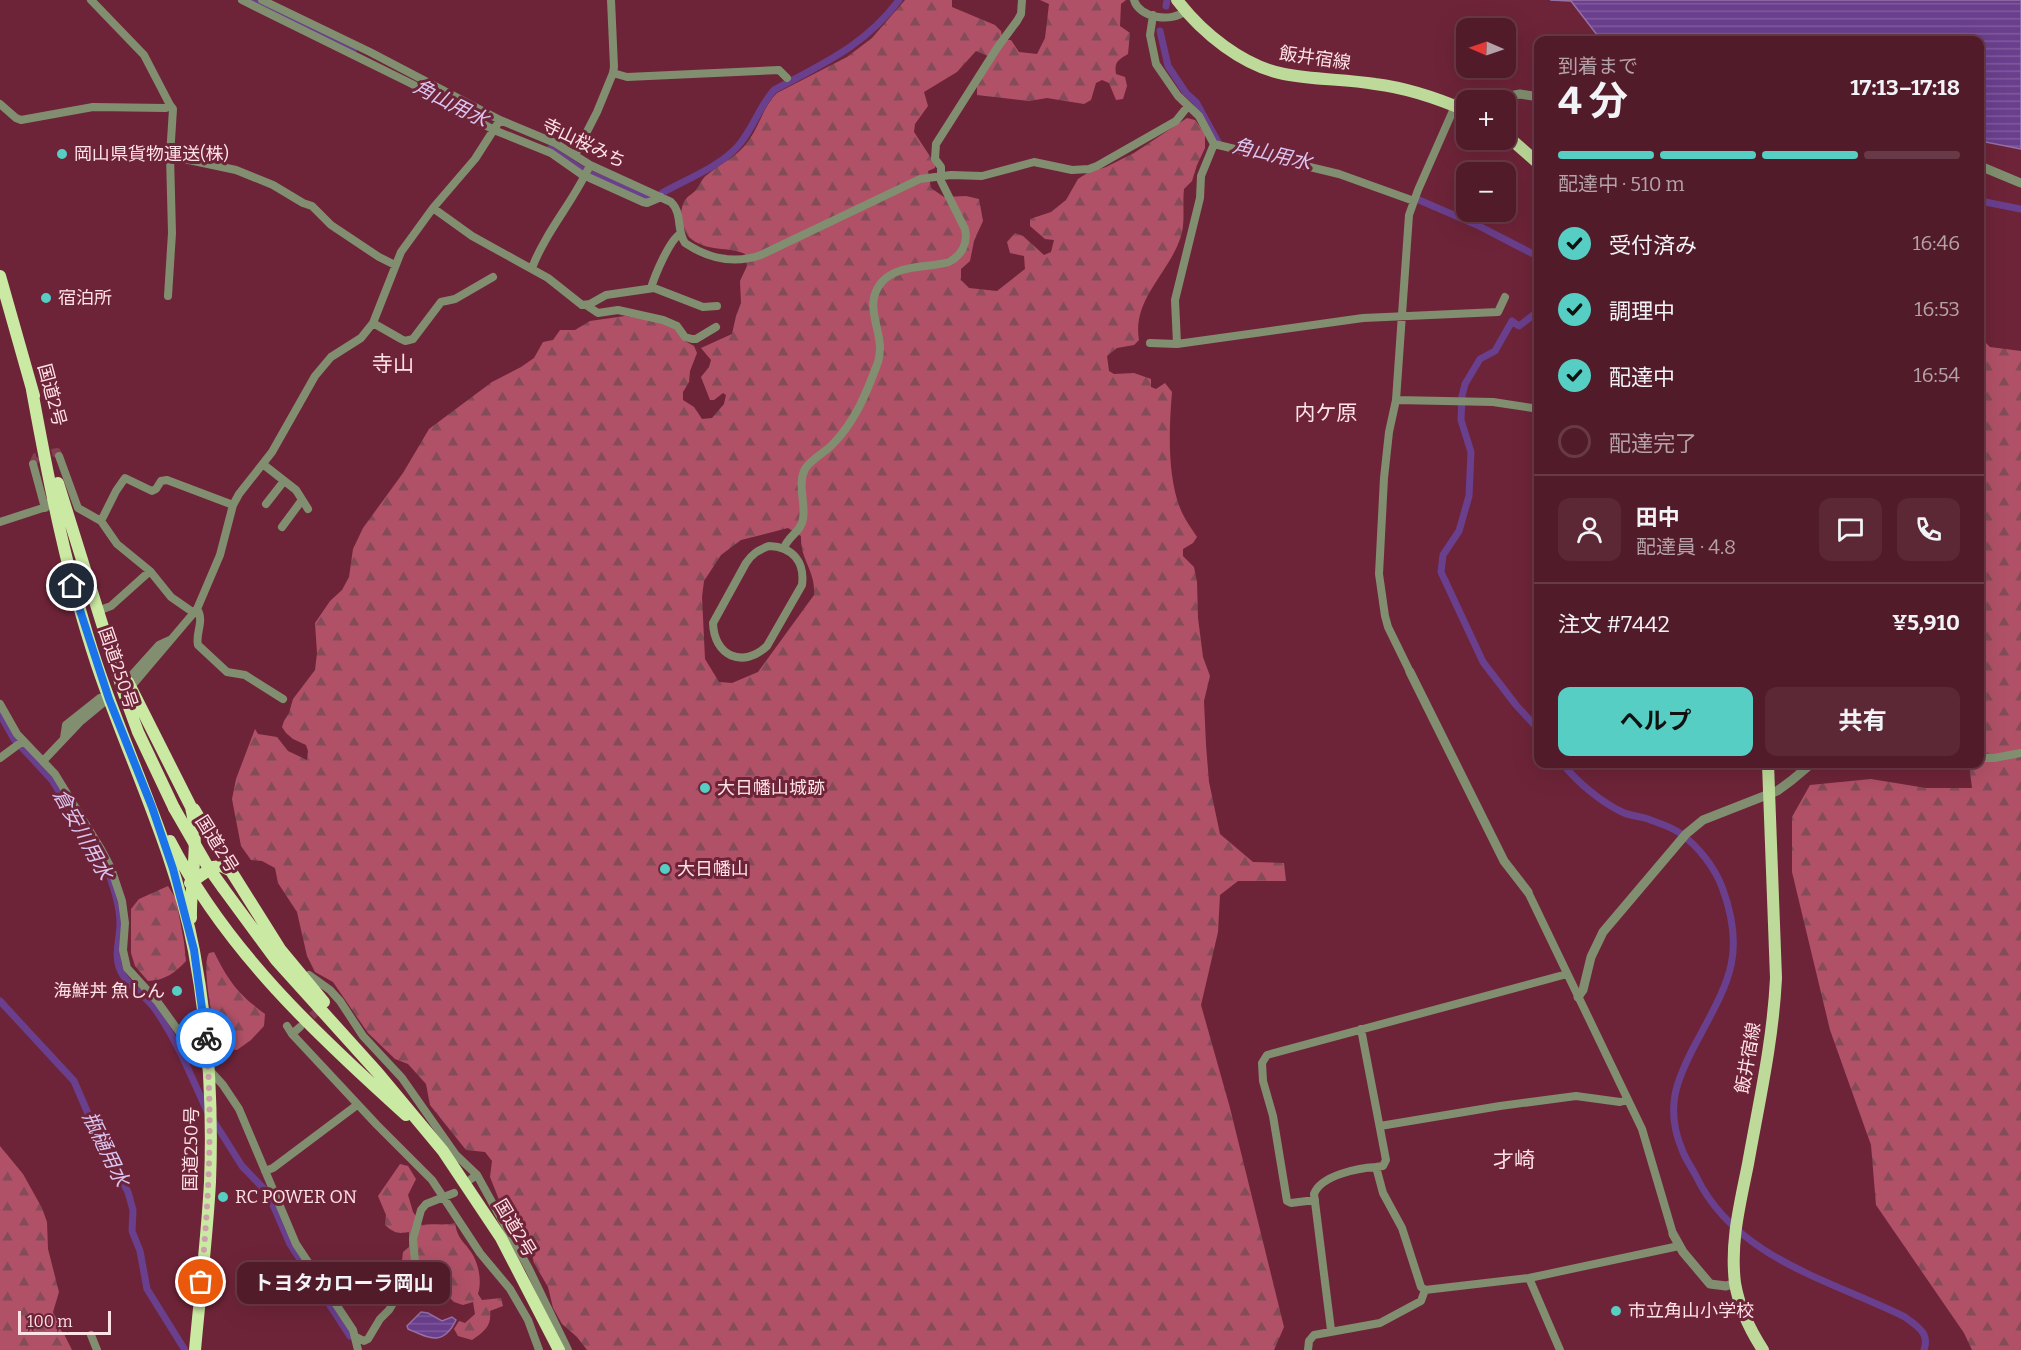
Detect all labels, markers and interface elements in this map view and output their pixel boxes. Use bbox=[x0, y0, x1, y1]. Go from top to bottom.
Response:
north arrow bbox=[1456, 18, 1516, 78]
map controls bbox=[1456, 18, 1516, 222]
street label: 飯井宿線 bbox=[1278, 42, 1352, 74]
text: 到着まで bbox=[1558, 54, 1638, 78]
water label: 角山用水 bbox=[410, 74, 494, 133]
text: 17:13–17:18 bbox=[1850, 74, 1960, 101]
text: 4 分 bbox=[1558, 78, 1628, 124]
button: + bbox=[1456, 90, 1516, 150]
street label: 寺山桜みち bbox=[539, 113, 629, 173]
water label: 角山用水 bbox=[1230, 133, 1316, 175]
place label: 岡山県貨物運送(株) bbox=[74, 143, 229, 165]
marker: 岡山県貨物運送(株) bbox=[55, 147, 69, 161]
button: − bbox=[1456, 162, 1516, 222]
text: 配達中 · 510 m bbox=[1558, 172, 1685, 196]
icon: check bbox=[1558, 227, 1591, 260]
text: 16:46 bbox=[1913, 231, 1960, 255]
text: 受付済み bbox=[1609, 232, 1697, 259]
place label: 宿泊所 bbox=[58, 287, 112, 309]
marker: 宿泊所 bbox=[39, 291, 53, 305]
icon: check bbox=[1558, 293, 1591, 326]
text: 16:53 bbox=[1914, 297, 1960, 321]
text: 調理中 bbox=[1609, 298, 1675, 325]
district label: 寺山 bbox=[372, 351, 414, 377]
icon: check bbox=[1558, 359, 1591, 392]
street label: 国道2号 bbox=[33, 361, 71, 429]
text: 16:54 bbox=[1914, 363, 1960, 387]
text: 配達中 bbox=[1609, 364, 1675, 391]
district label: 内ケ原 bbox=[1295, 400, 1358, 426]
text: 配達完了 bbox=[1609, 430, 1697, 457]
button: person bbox=[1558, 498, 1621, 561]
button: chat bbox=[1819, 498, 1882, 561]
button: phone bbox=[1897, 498, 1960, 561]
text: 田中 bbox=[1636, 504, 1680, 531]
text: 配達員 · 4.8 bbox=[1636, 535, 1736, 559]
pin bbox=[46, 560, 97, 611]
icon: home bbox=[55, 569, 88, 602]
text: ¥5,910 bbox=[1892, 609, 1960, 636]
text: 注文 #7442 bbox=[1558, 611, 1670, 638]
street label: 国道250号 bbox=[94, 624, 142, 712]
button: ヘルプ bbox=[1558, 687, 1753, 756]
button: 共有 bbox=[1765, 687, 1960, 756]
place label: 大日幡山城跡 bbox=[717, 777, 825, 799]
marker: 大日幡山城跡 bbox=[698, 781, 712, 795]
water label: 倉安川用水 bbox=[48, 784, 119, 885]
street label: 国道2号 bbox=[191, 811, 243, 877]
place label: 大日幡山 bbox=[677, 858, 749, 880]
marker: 大日幡山 bbox=[658, 862, 672, 876]
place label: 海鮮丼 魚しん bbox=[53, 980, 165, 1002]
marker: 海鮮丼 魚しん bbox=[170, 984, 184, 998]
courier bbox=[176, 1008, 236, 1068]
street label: 飯井宿線 bbox=[1731, 1021, 1765, 1095]
icon: bike bbox=[190, 1022, 223, 1055]
street label: 国道250号 bbox=[179, 1106, 203, 1192]
water label: 瓶樋用水 bbox=[78, 1108, 135, 1192]
district label: 才崎 bbox=[1493, 1147, 1535, 1173]
place label: RC POWER ON bbox=[235, 1186, 357, 1208]
marker: RC POWER ON bbox=[216, 1190, 230, 1204]
street label: 国道2号 bbox=[489, 1195, 541, 1261]
pin bbox=[175, 1256, 226, 1307]
callout: トヨタカローラ岡山 bbox=[237, 1261, 450, 1303]
icon: bag bbox=[184, 1265, 217, 1298]
text: トヨタカローラ岡山 bbox=[254, 1271, 434, 1295]
place label: 市立角山小学校 bbox=[1628, 1300, 1754, 1322]
marker: 市立角山小学校 bbox=[1609, 1304, 1623, 1318]
scale bar bbox=[18, 1308, 111, 1336]
text: 100 m bbox=[27, 1312, 72, 1331]

